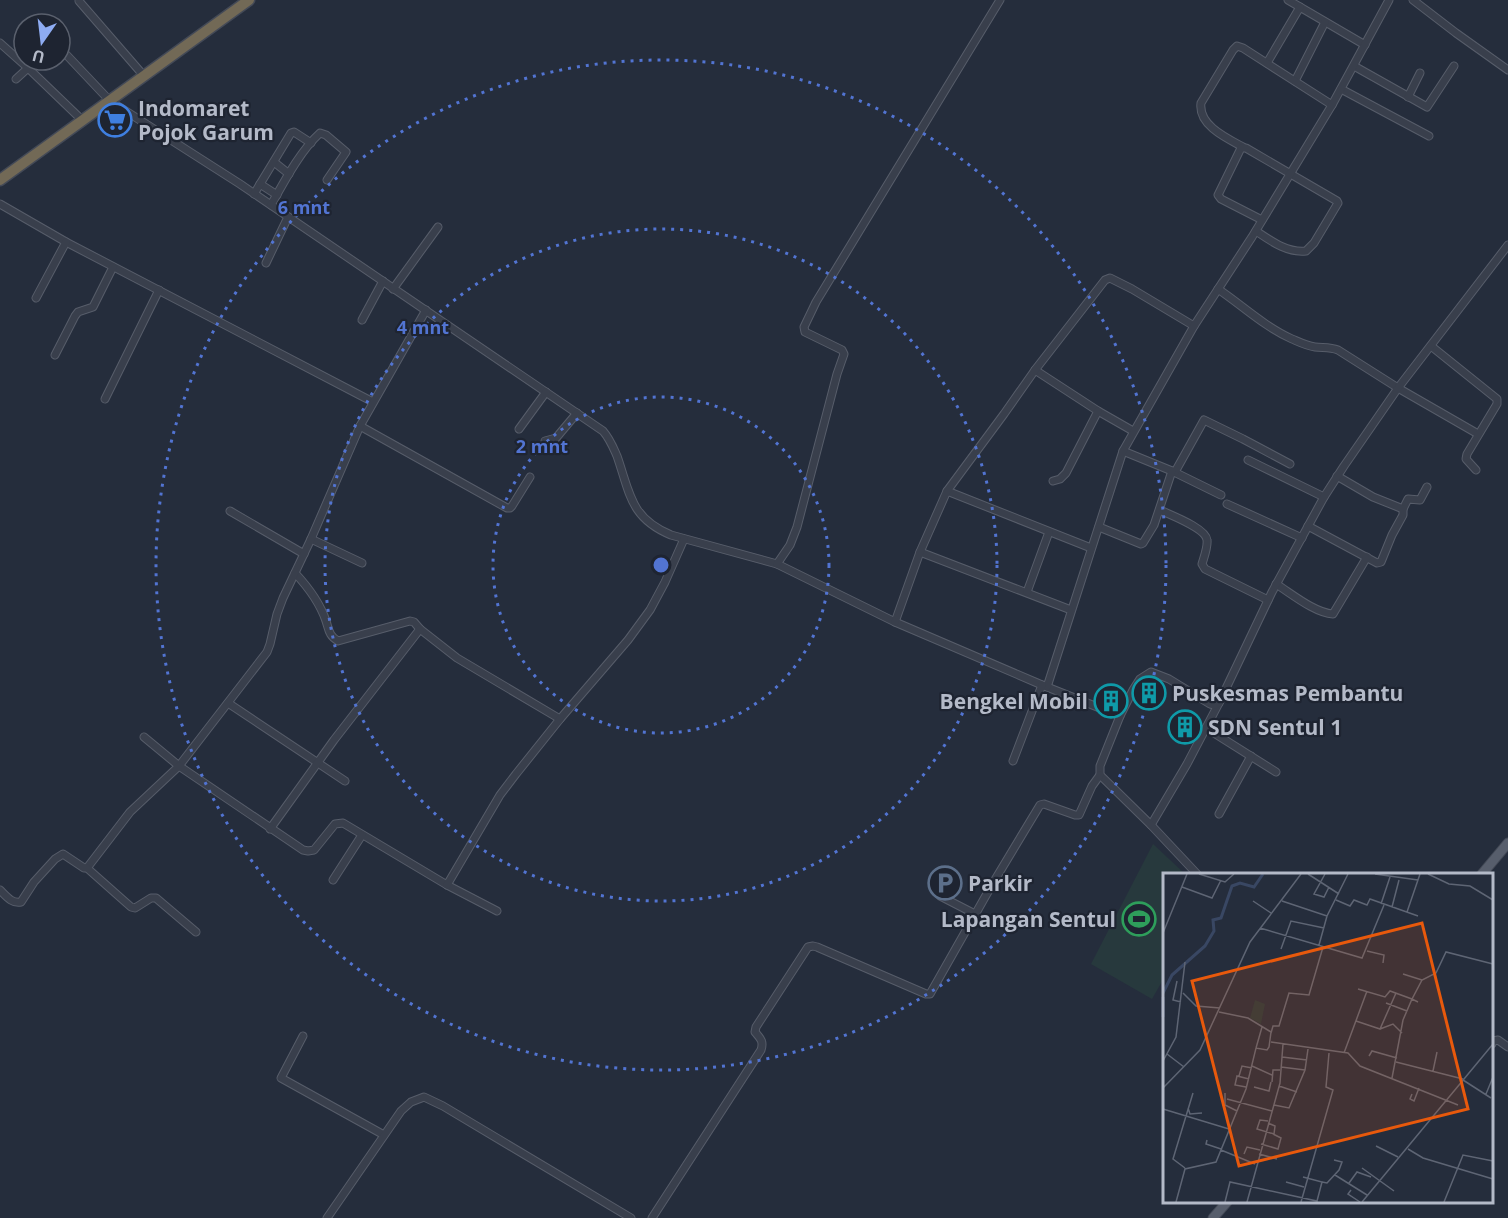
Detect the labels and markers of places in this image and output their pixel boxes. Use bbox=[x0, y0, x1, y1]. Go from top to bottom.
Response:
place label: Indomaret Pojok Garum bbox=[138, 94, 274, 146]
supermarket icon: Indomaret Pojok Garum bbox=[97, 102, 133, 138]
centre of rings bbox=[651, 555, 671, 575]
building icon: Puskesmas Pembantu bbox=[1131, 675, 1167, 711]
place label: Puskesmas Pembantu bbox=[1172, 679, 1403, 707]
building icon: Bengkel Mobil bbox=[1093, 683, 1129, 719]
place label: Bengkel Mobil bbox=[940, 687, 1088, 715]
building icon: SDN Sentul 1 bbox=[1167, 709, 1203, 745]
place label: SDN Sentul 1 bbox=[1208, 713, 1342, 741]
parking icon: Parkir bbox=[927, 865, 963, 901]
place label: Parkir bbox=[968, 869, 1033, 897]
sports icon: Lapangan Sentul bbox=[1121, 901, 1157, 937]
place label: Lapangan Sentul bbox=[941, 905, 1116, 933]

